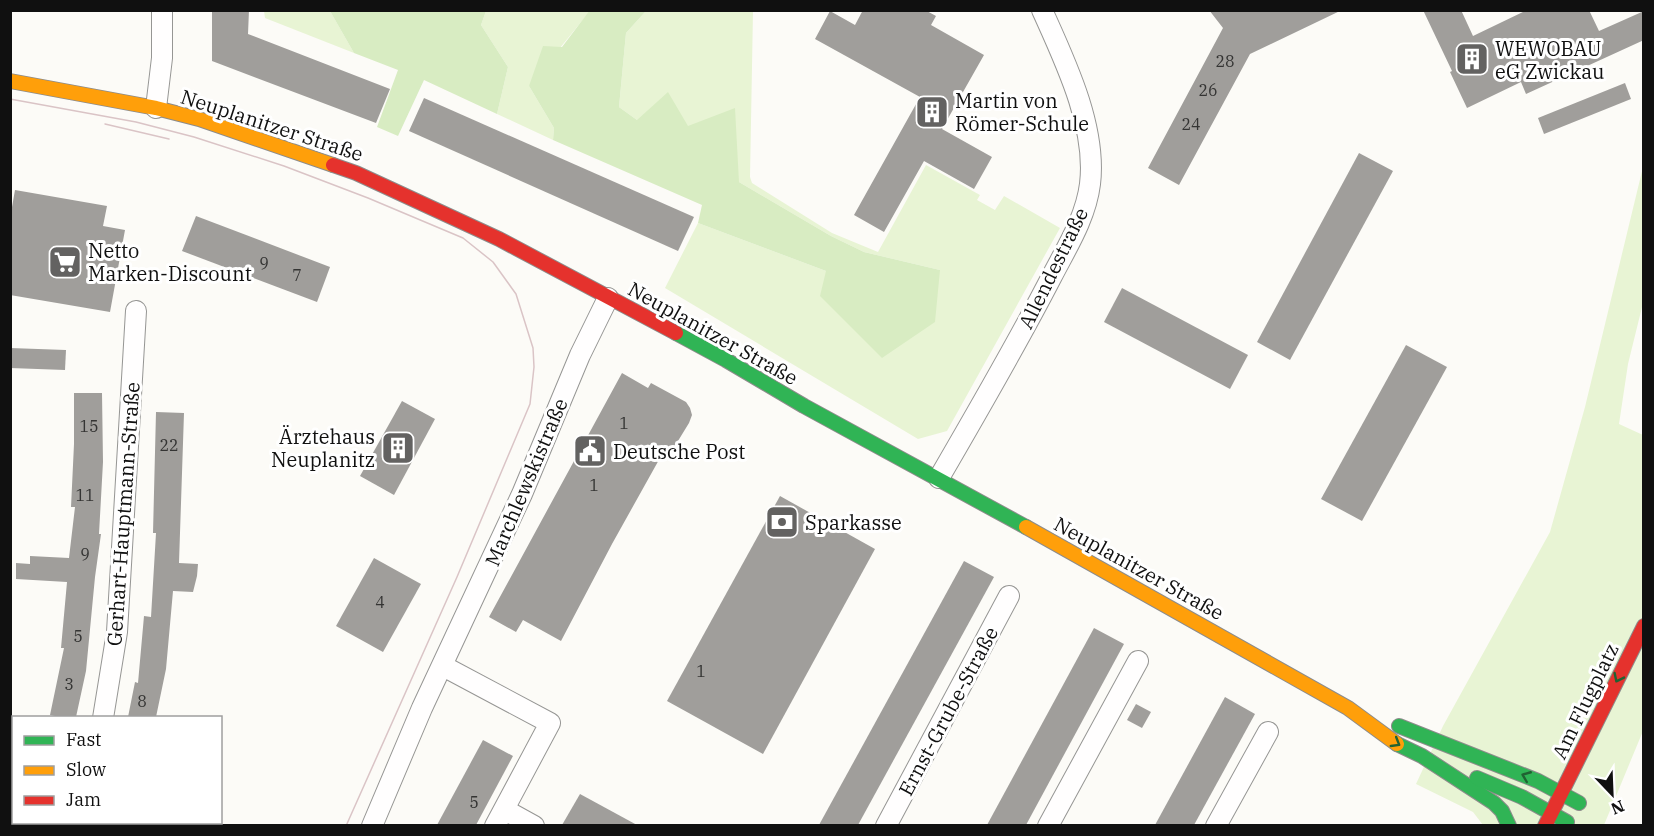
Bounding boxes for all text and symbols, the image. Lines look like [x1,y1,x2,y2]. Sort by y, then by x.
place label: WEWOBAU eG Zwickau [1495,35,1604,85]
building icon: WEWOBAU eG Zwickau [1454,41,1490,77]
house number: 28 [1215,51,1235,71]
house number: 26 [1198,80,1218,100]
street label: Neuplanitzer Straße [177,83,367,167]
place label: Martin von Römer-Schule [955,87,1089,137]
building icon: Martin von Römer-Schule [914,94,950,130]
house number: 24 [1181,114,1201,134]
street label: Allendestraße [1012,203,1094,333]
place label: Netto Marken-Discount [88,237,252,287]
supermarket icon: Netto Marken-Discount [47,244,83,280]
house number: 9 [259,253,269,273]
house number: 7 [292,265,302,285]
street label: Neuplanitzer Straße [623,275,803,391]
street label: Gerhart-Hauptmann-Straße [100,381,146,647]
street label: Marchlewskistraße [478,394,574,570]
house number: 1 [619,413,629,433]
house number: 15 [79,416,99,436]
place label: Ärztehaus Neuplanitz [271,423,375,473]
building icon: Ärztehaus Neuplanitz [380,430,416,466]
public building icon: Deutsche Post [572,433,608,469]
house number: 22 [159,435,179,455]
place label: Deutsche Post [613,438,745,465]
house number: 1 [589,475,599,495]
house number: 11 [75,485,95,505]
bank icon: Sparkasse [764,504,800,540]
place label: Sparkasse [805,509,902,536]
street label: Neuplanitzer Straße [1049,510,1229,626]
house number: 9 [80,544,90,564]
house number: 4 [375,592,385,612]
street label: Ernst-Grube-Straße [892,622,1004,800]
house number: 5 [73,626,83,646]
street label: Am Flugplatz [1545,639,1625,763]
house number: 1 [696,661,706,681]
one-way arrow [1613,672,1625,683]
house number: 3 [64,674,74,694]
house number: 8 [137,691,147,711]
legend [12,716,222,824]
text: Fast [66,728,101,751]
one-way arrow [1389,735,1400,746]
text: Slow [66,758,106,781]
north arrow [1582,764,1642,824]
one-way arrow [1522,771,1532,784]
text: Jam [66,788,101,811]
house number: 5 [469,792,479,812]
text: N [1608,796,1628,819]

